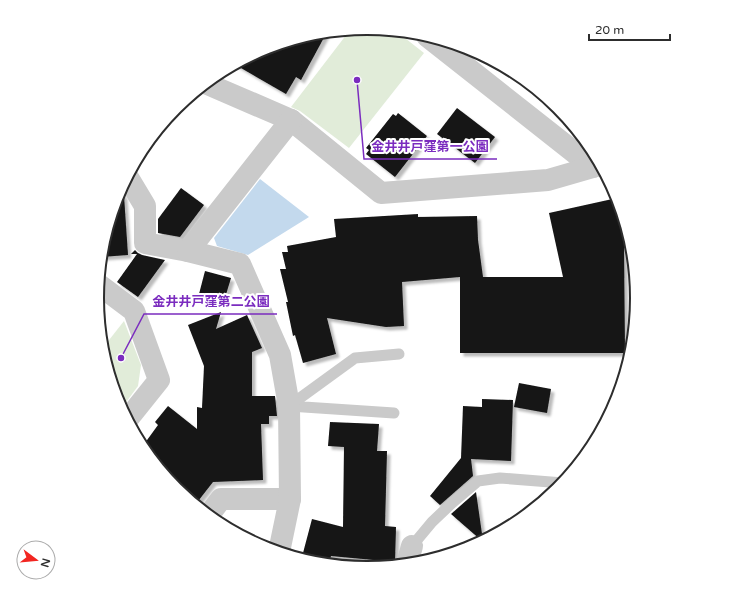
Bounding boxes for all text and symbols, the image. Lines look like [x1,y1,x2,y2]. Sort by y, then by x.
scale bar [589,16,670,42]
text: 20 m [595,23,624,37]
callout: 金井井戸窪第一公園 [364,134,497,159]
text: 金井井戸窪第一公園 [371,139,489,155]
callout: 金井井戸窪第二公園 [144,289,277,314]
text: 金井井戸窪第二公園 [152,294,270,310]
north arrow [16,540,56,580]
text: N [38,557,53,569]

